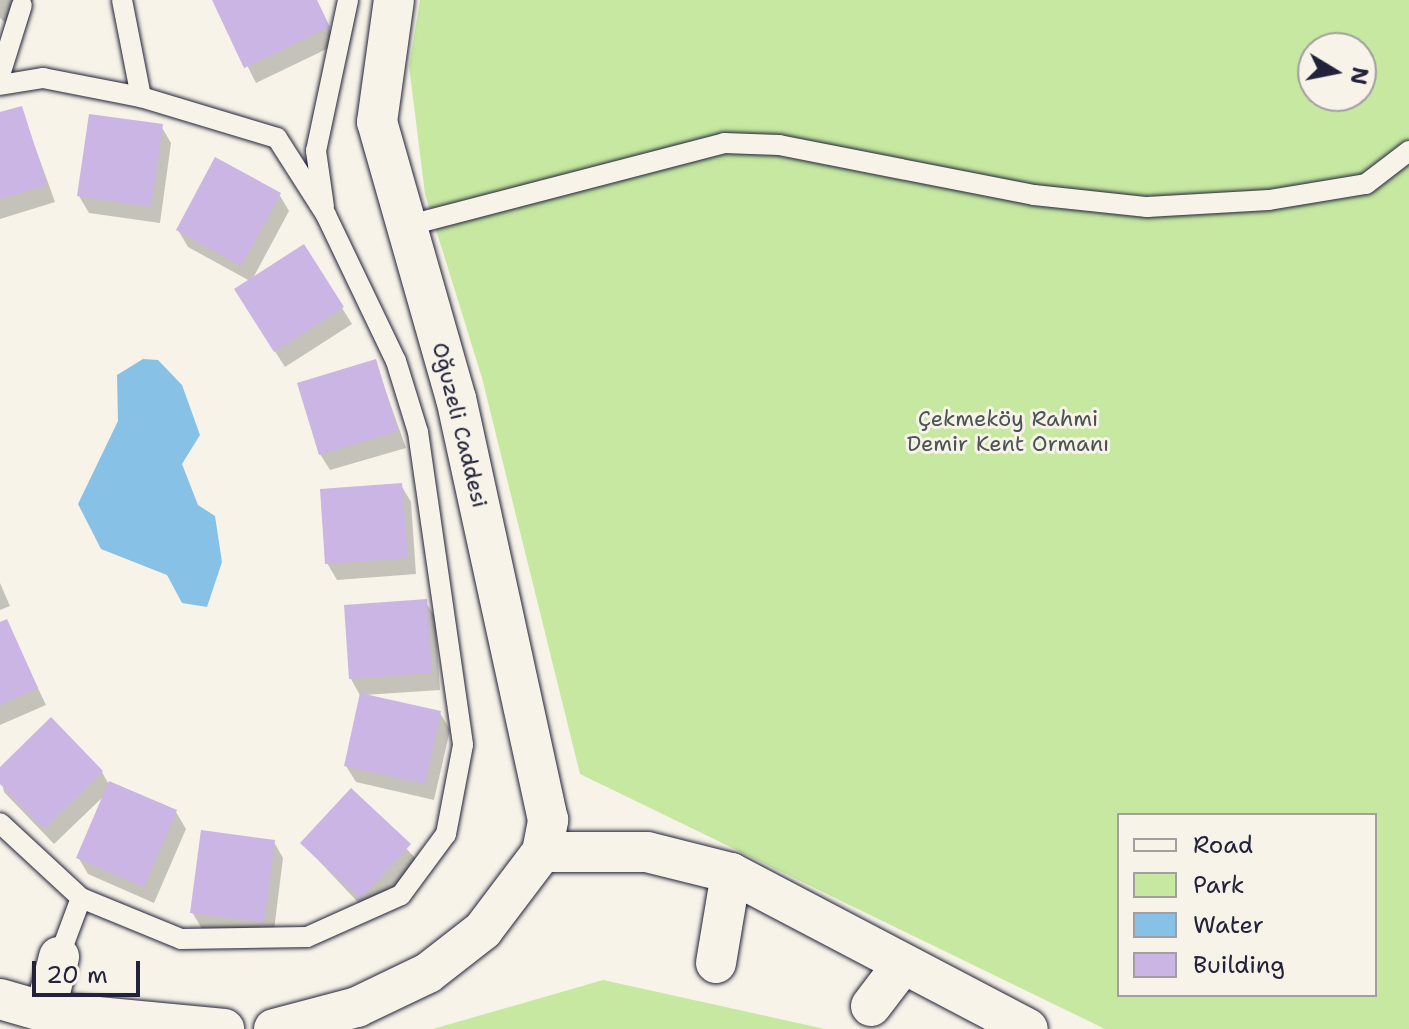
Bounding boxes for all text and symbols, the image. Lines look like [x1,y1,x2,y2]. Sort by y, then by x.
north arrow [1297,32,1377,112]
text: N [1343,65,1375,87]
street label: Oğuzeli Caddesi [427,340,493,510]
park label: Çekmeköy Rahmi Demir Kent Ormanı [907,405,1109,456]
legend [1117,813,1377,997]
text: Road [1193,829,1253,861]
text: Park [1193,869,1245,901]
text: Water [1193,909,1264,941]
scale bar [36,945,144,995]
text: Building [1193,949,1285,981]
text: 20 m [46,959,108,991]

